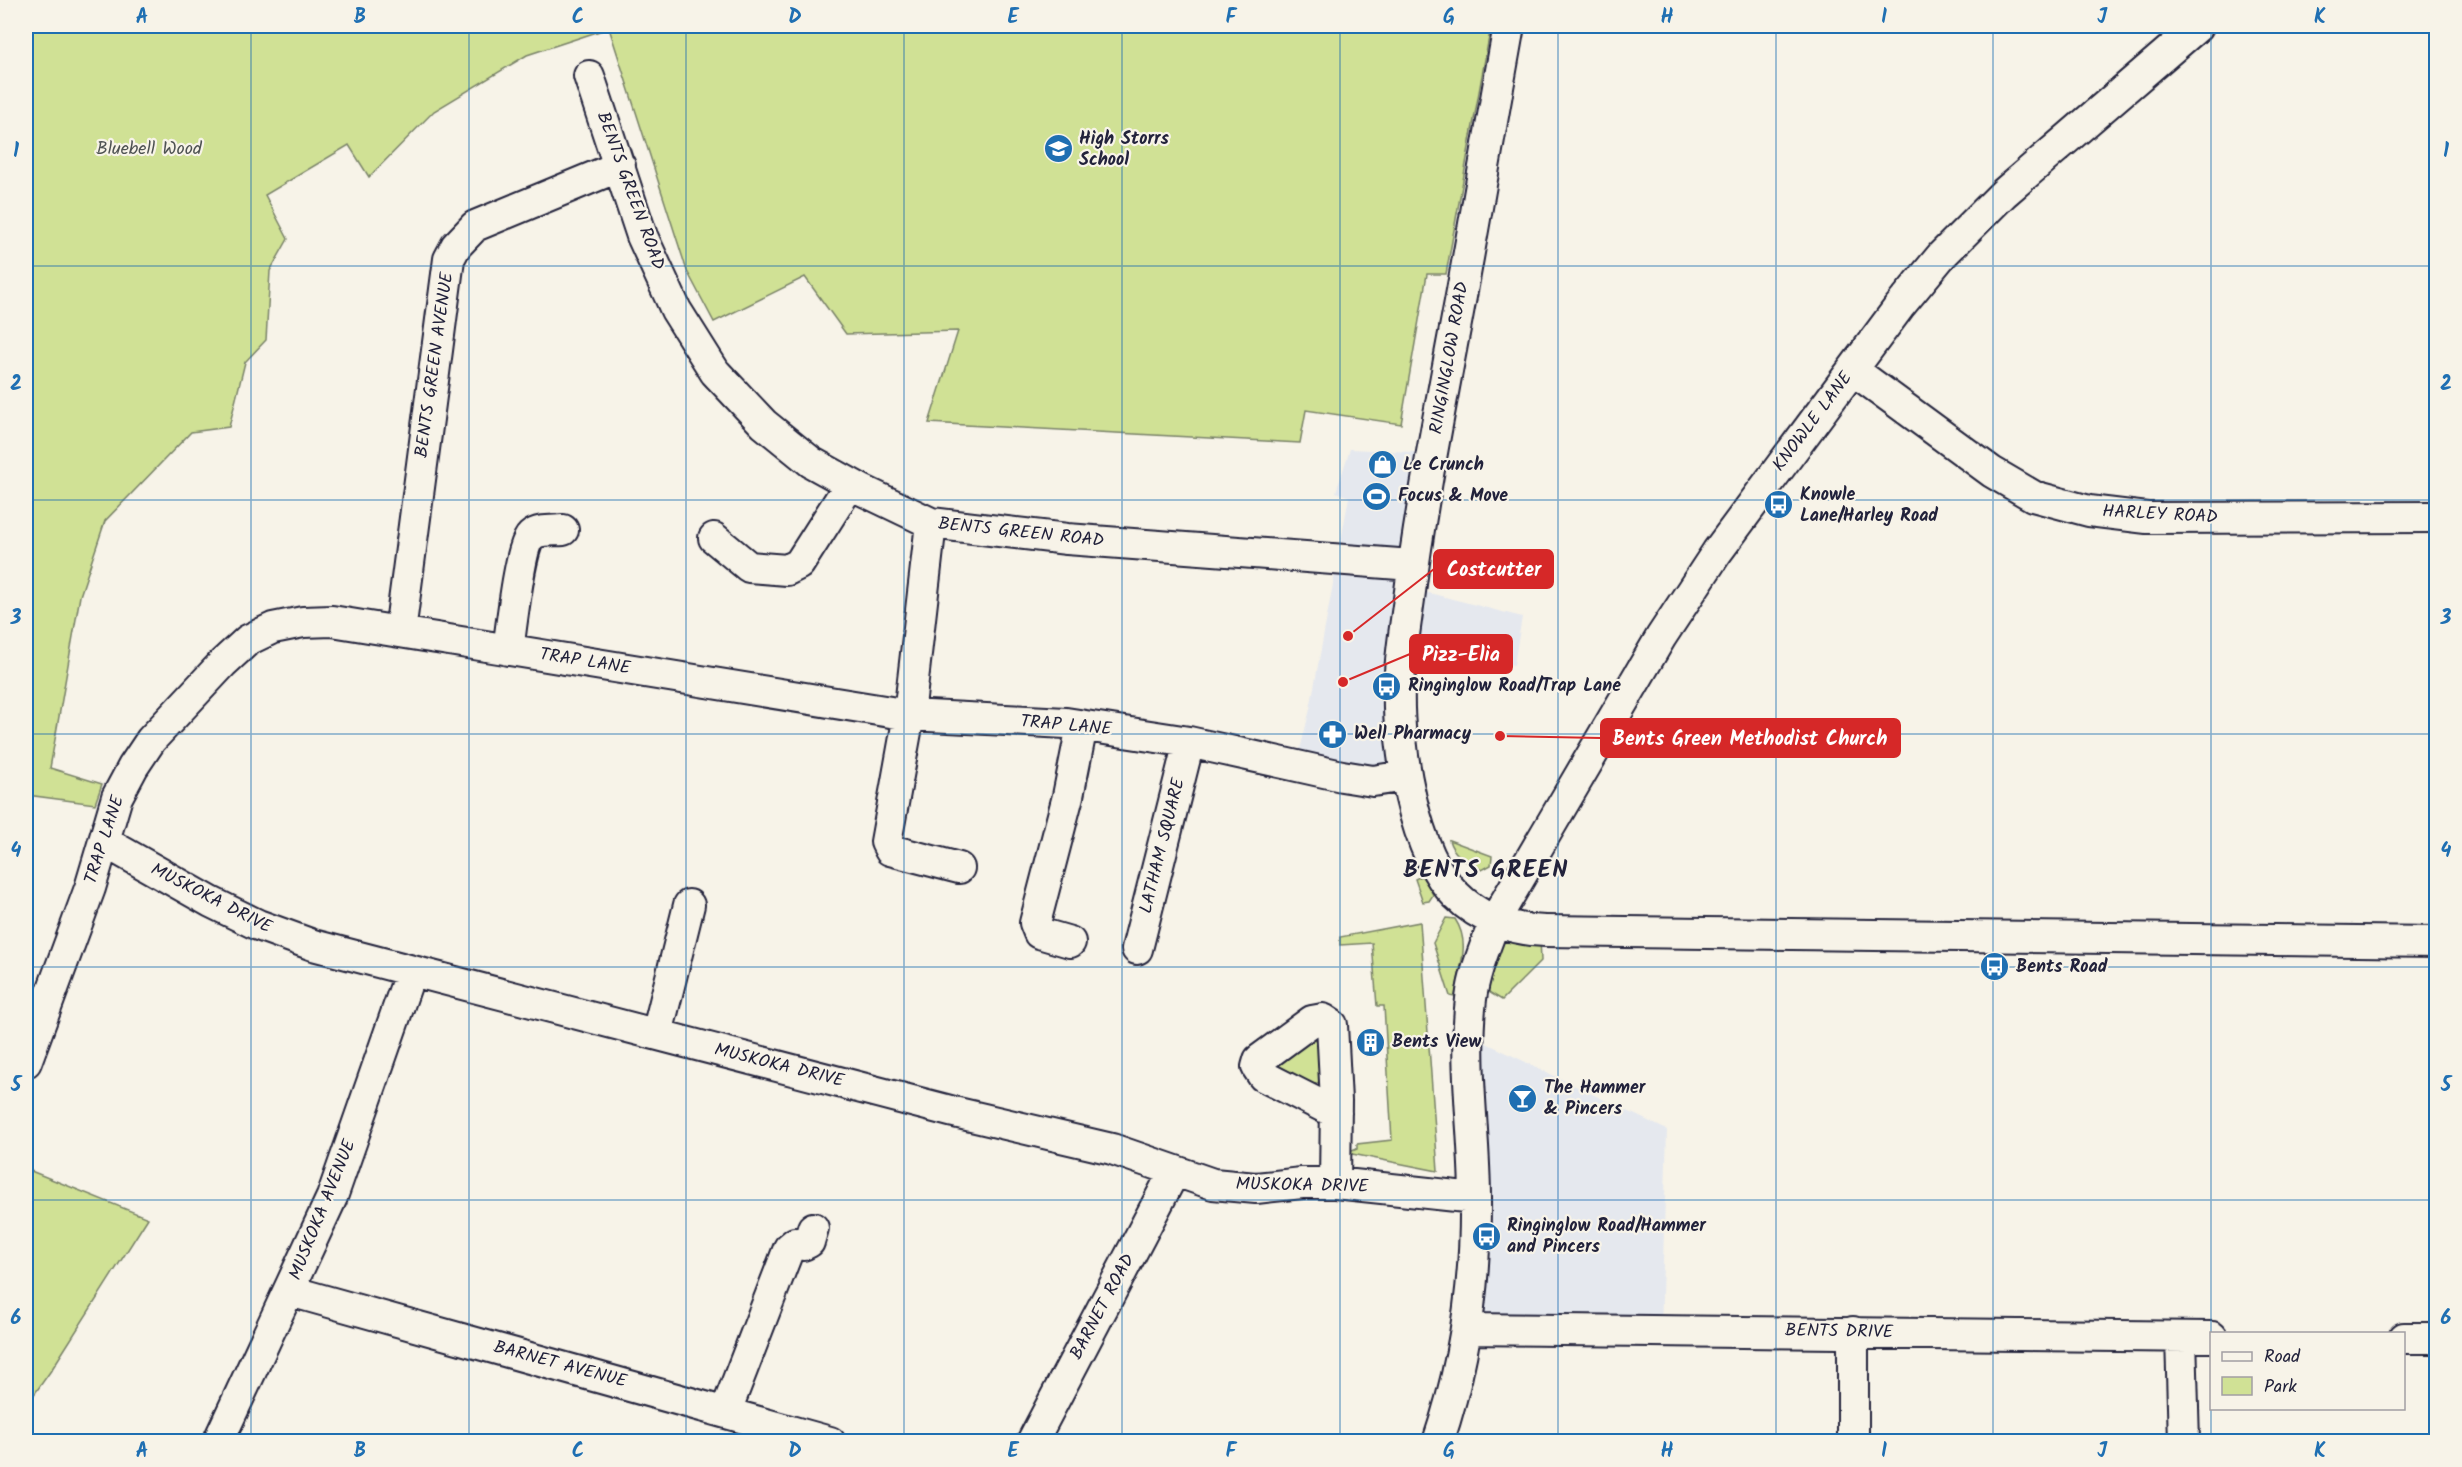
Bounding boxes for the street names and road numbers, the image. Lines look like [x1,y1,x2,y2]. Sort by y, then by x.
street label: BENTS GREEN ROAD [588,108,672,275]
street label: BENTS GREEN AVENUE [408,270,462,460]
street label: RINGINGLOW ROAD [1422,279,1478,436]
street label: KNOWLE LANE [1766,365,1861,478]
street label: HARLEY ROAD [2102,497,2219,533]
street label: BENTS GREEN ROAD [937,510,1106,556]
street label: TRAP LANE [538,641,633,684]
street label: TRAP LANE [1019,708,1113,744]
street label: LATHAM SQUARE [1132,775,1194,917]
street label: TRAP LANE [77,792,133,888]
street label: MUSKOKA DRIVE [145,856,277,942]
street label: MUSKOKA DRIVE [711,1036,847,1096]
street label: MUSKOKA AVENUE [282,1135,365,1285]
street label: MUSKOKA DRIVE [1235,1170,1369,1202]
street label: BARNET ROAD [1063,1248,1143,1365]
street label: BENTS DRIVE [1785,1317,1894,1347]
street label: BARNET AVENUE [490,1333,630,1397]

